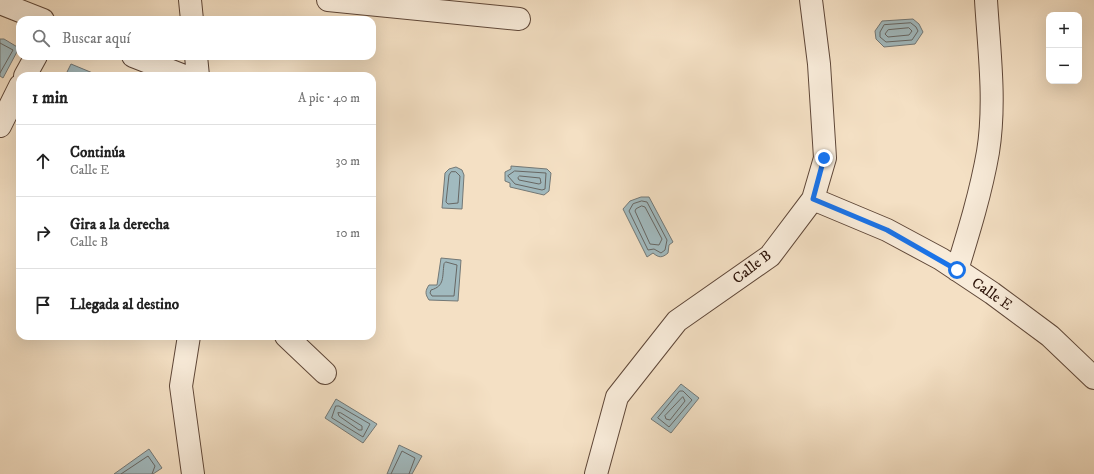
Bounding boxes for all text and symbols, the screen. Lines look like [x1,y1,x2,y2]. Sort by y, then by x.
map controls [1046,12,1082,84]
button: + [1046,12,1082,48]
search box [16,16,376,60]
icon: search [30,27,52,49]
text: Buscar aquí [62,29,130,48]
button: − [1046,48,1082,84]
text: 1 min [32,87,68,109]
text: A pie · 40 m [298,90,360,106]
text: Continúa [70,143,125,162]
route end [815,149,833,167]
icon: ahead [32,150,54,172]
text: 30 m [336,153,360,169]
text: Calle E [70,162,109,178]
text: Gira a la derecha [70,215,169,234]
icon: right [32,222,54,244]
text: 10 m [336,225,360,241]
text: Calle B [70,234,108,250]
street label: Calle B [729,246,775,288]
route start [948,261,966,279]
street label: Calle E [968,273,1016,315]
icon: arrive [32,294,54,316]
text: Llegada al destino [70,295,179,314]

